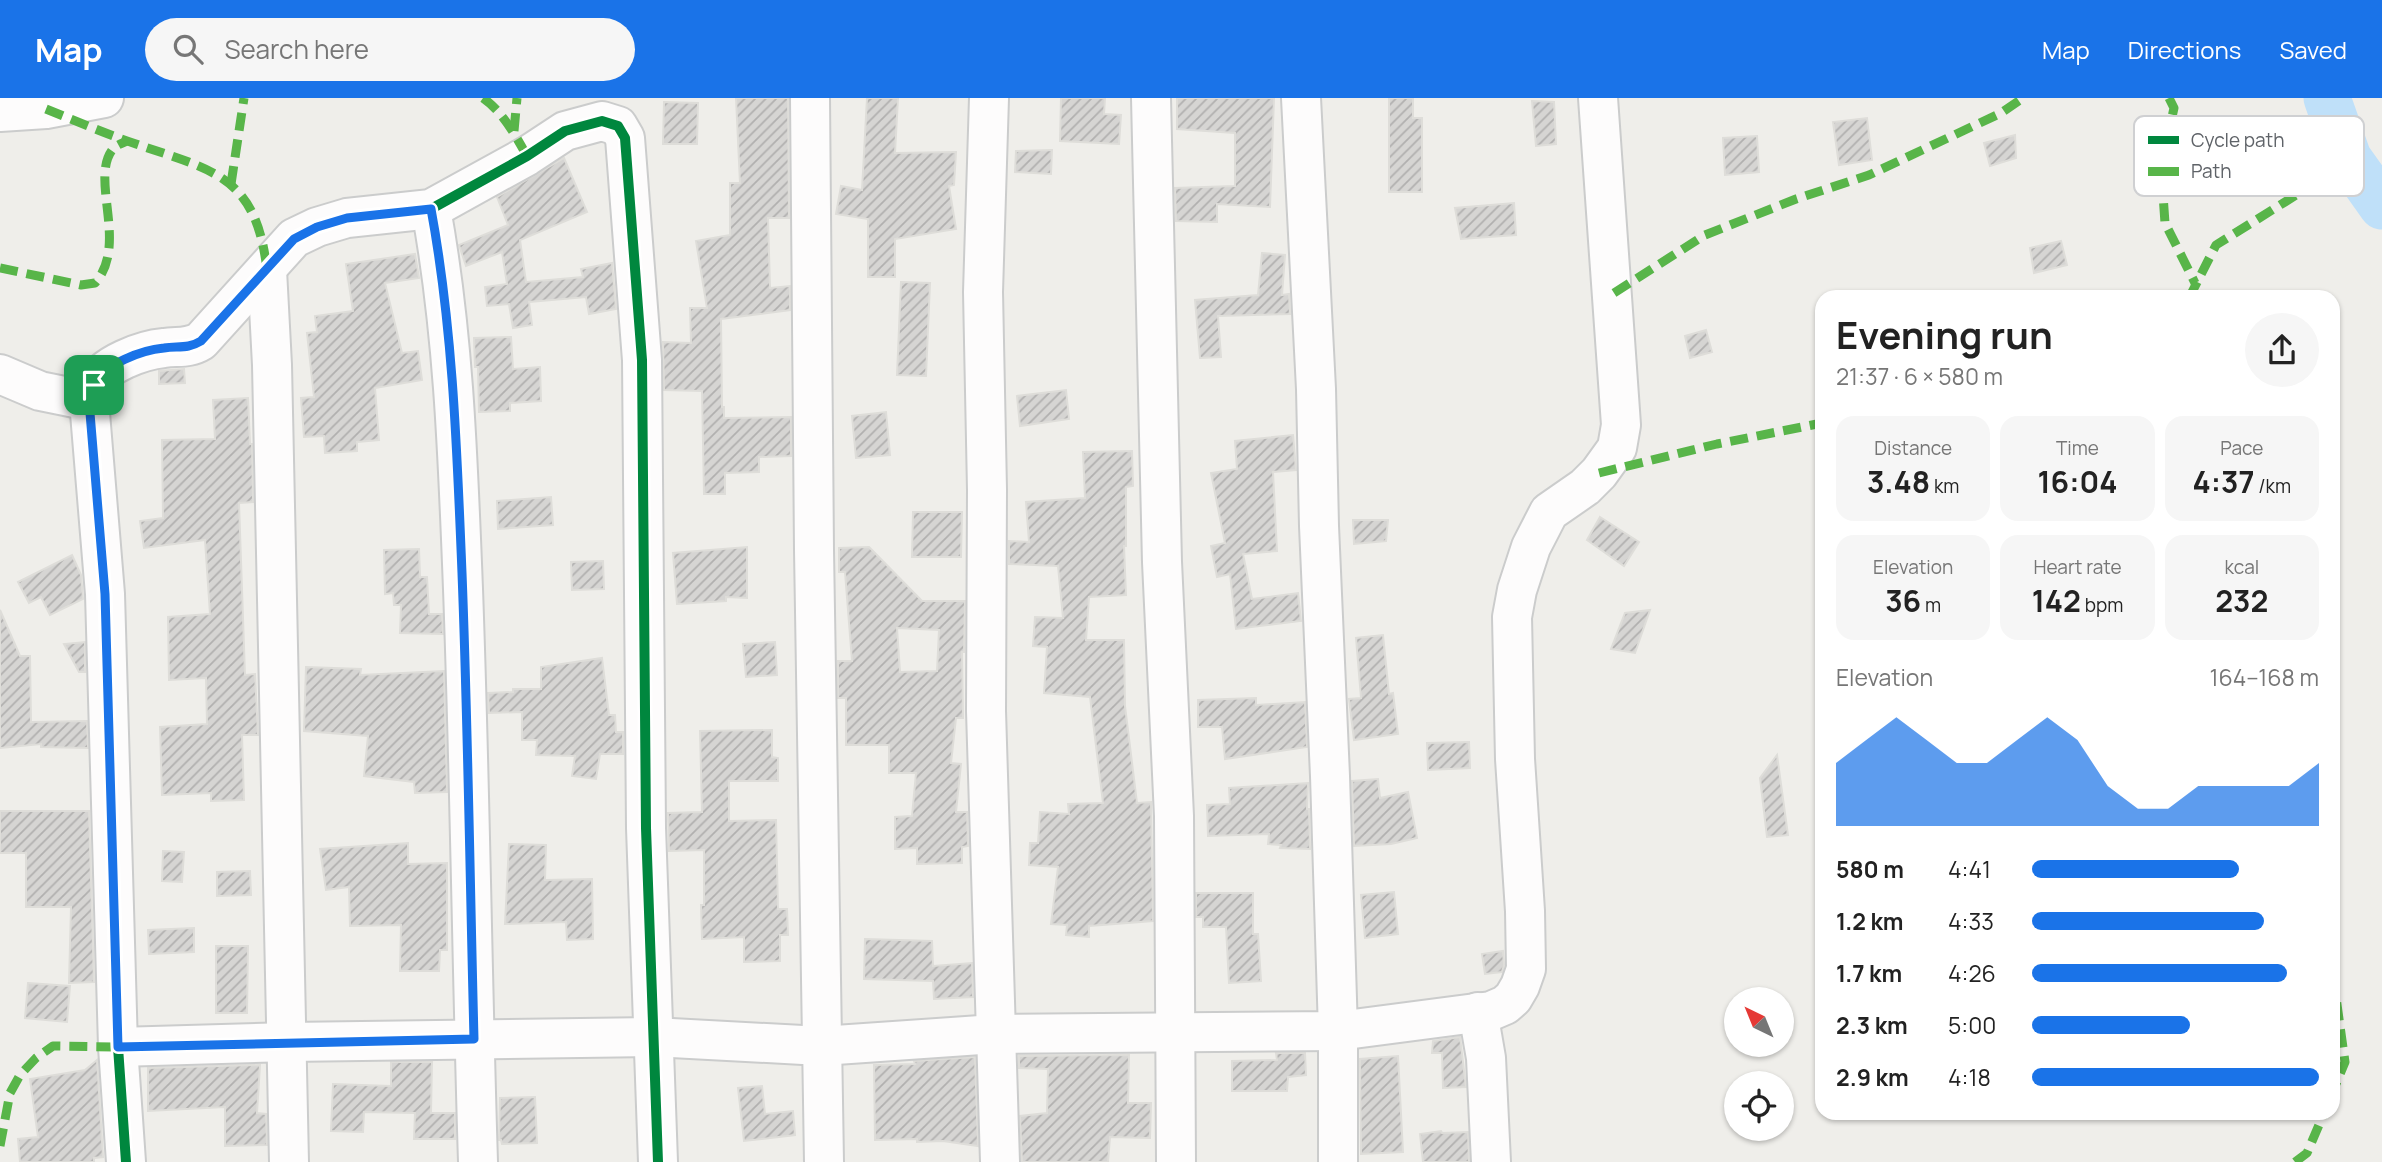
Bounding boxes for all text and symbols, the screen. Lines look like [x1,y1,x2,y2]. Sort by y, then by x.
search box [145,18,635,81]
text: Map [35,27,103,72]
icon: search [169,30,207,68]
text: Search here [225,31,369,67]
text: Map [2042,33,2090,66]
text: Directions [2128,33,2241,66]
text: Saved [2279,33,2347,66]
legend [2134,116,2364,196]
text: Cycle path [2191,127,2285,153]
text: Path [2191,158,2231,184]
text: Evening run [1836,308,2053,360]
button: share [2245,313,2319,387]
pin [64,355,124,415]
text: 21:37 · 6 × 580 m [1836,360,2003,392]
icon: arrive [75,366,113,404]
text: Distance [1874,435,1952,461]
text: Time [2056,435,2099,461]
text: Pace [2220,435,2263,461]
text: 3.48 [1867,461,1930,502]
text: 16:04 [2037,461,2118,502]
text: 4:37 [2192,461,2254,502]
text: km [1930,473,1959,499]
text: /km [2254,473,2291,499]
text: Elevation [1873,554,1953,580]
text: Heart rate [2033,554,2122,580]
text: kcal [2224,554,2259,580]
text: 36 [1885,580,1921,621]
text: 142 [2032,580,2081,621]
text: 232 [2215,580,2268,621]
text: m [1921,592,1941,618]
text: bpm [2081,592,2123,618]
text: Elevation [1836,661,1933,693]
text: 164–168 m [2210,661,2319,693]
text: 580 m [1836,853,1904,885]
text: 4:41 [1948,853,1991,885]
text: 1.2 km [1836,905,1903,937]
text: 4:33 [1948,905,1994,937]
text: 1.7 km [1836,957,1902,989]
text: 4:26 [1948,957,1996,989]
north arrow [1724,987,1794,1057]
map controls [1724,987,1794,1141]
text: 2.3 km [1836,1009,1908,1041]
text: 5:00 [1948,1009,1996,1041]
text: 2.9 km [1836,1061,1909,1093]
text: 4:18 [1948,1061,1991,1093]
button: locate [1724,1071,1794,1141]

